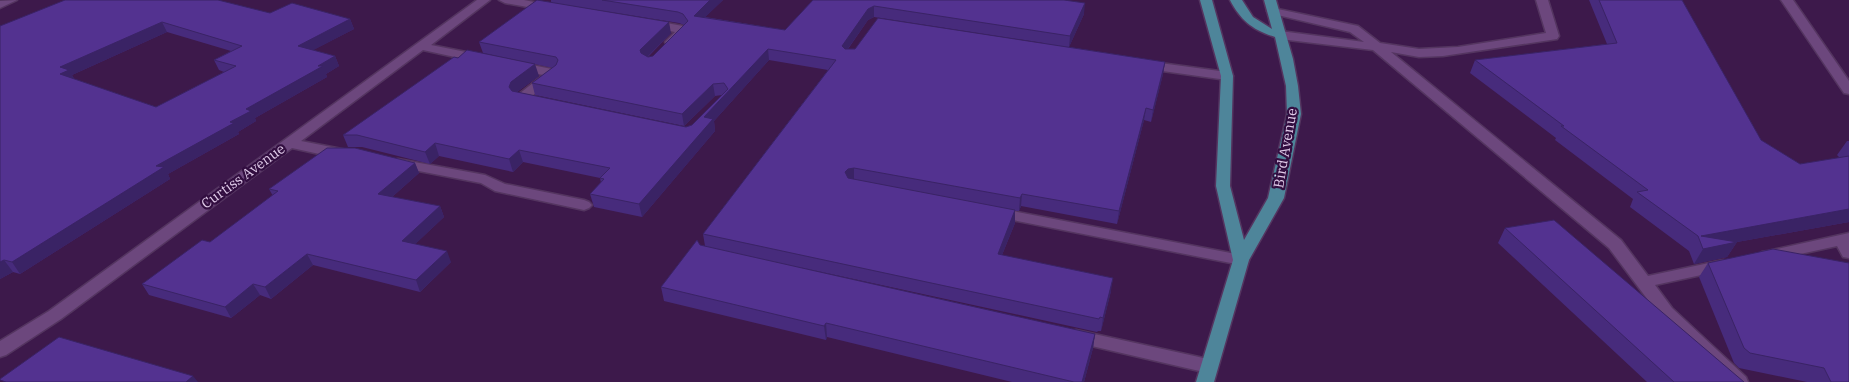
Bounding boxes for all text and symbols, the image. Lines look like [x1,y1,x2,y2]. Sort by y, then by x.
street label: Bird Avenue [1269,107,1301,189]
street label: Curtiss Avenue [197,139,289,213]

